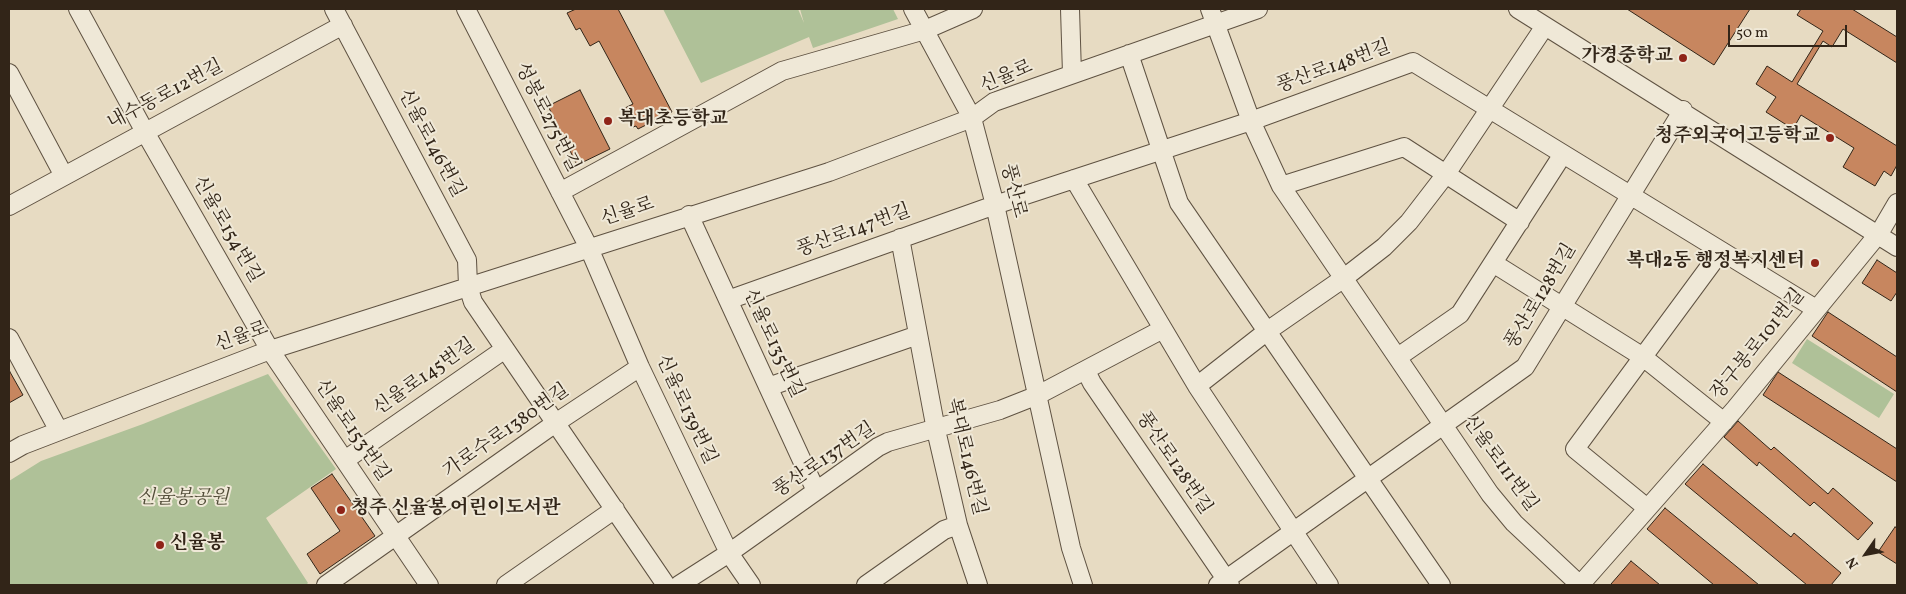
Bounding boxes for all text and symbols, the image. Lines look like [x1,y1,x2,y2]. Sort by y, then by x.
scale bar [1731,15,1850,47]
text: 50 m [1736,23,1768,44]
street label: 풍산로148번길 [1274,37,1394,99]
place label: 가경중학교 [1581,47,1673,69]
marker: 가경중학교 [1677,52,1689,64]
street label: 내수동로12번길 [104,56,228,136]
street label: 신율로 [977,57,1037,99]
street label: 성봉로275번길 [509,59,583,177]
street label: 신율로146번길 [392,86,468,202]
place label: 복대초등학교 [618,110,728,132]
marker: 복대초등학교 [602,115,614,127]
place label: 청주외국어고등학교 [1655,127,1820,149]
marker: 청주외국어고등학교 [1824,132,1836,144]
street label: 풍산로 [994,162,1030,220]
street label: 신율로154번길 [186,173,266,287]
street label: 신율로 [598,194,658,232]
street label: 풍산로147번길 [794,201,914,263]
street label: 풍산로128번길 [1502,240,1582,354]
place label: 복대2동 행정복지센터 [1626,252,1805,274]
marker: 복대2동 행정복지센터 [1809,257,1821,269]
street label: 장구봉로101번길 [1707,285,1811,405]
street label: 신율로135번길 [737,286,807,402]
street label: 신율로 [212,318,272,358]
street label: 신율로145번길 [370,335,480,421]
street label: 신율로139번길 [650,352,720,468]
street label: 신율로153번길 [309,376,393,486]
street label: 가로수로1380번길 [440,380,574,484]
street label: 복대로146번길 [940,396,990,518]
street label: 풍산로128번길 [1130,408,1216,520]
street label: 신율로111번길 [1456,411,1542,517]
street label: 풍산로137번길 [770,419,880,503]
park label: 신율봉공원 [137,489,229,511]
place label: 청주 신율봉 어린이도서관 [351,499,560,521]
marker: 청주 신율봉 어린이도서관 [335,504,347,516]
north arrow [1841,529,1891,579]
place label: 신율봉 [170,534,225,556]
marker: 신율봉 [154,539,166,551]
text: N [1842,553,1864,572]

